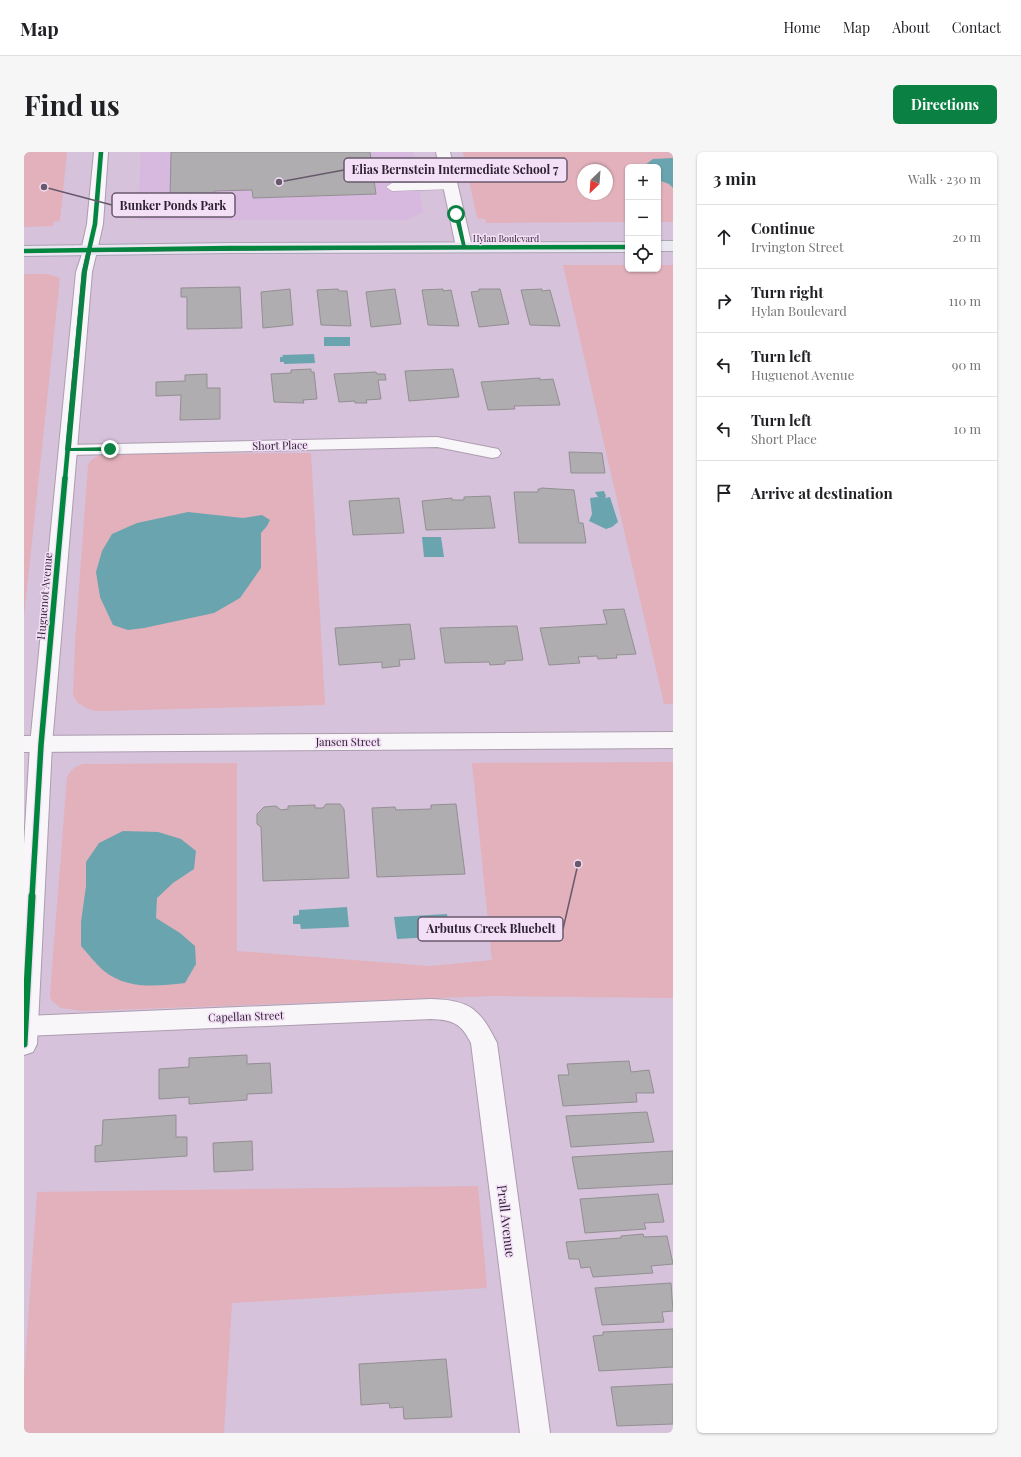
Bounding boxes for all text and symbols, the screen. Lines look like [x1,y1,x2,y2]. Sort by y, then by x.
text: Map [20,15,59,41]
text: Home [783,18,821,37]
text: Map [843,18,870,37]
text: About [892,18,930,37]
text: Contact [952,18,1001,37]
button: Directions [893,85,997,124]
text: Find us [24,86,120,123]
callout: Elias Bernstein Intermediate School 7 [344,158,567,182]
text: Elias Bernstein Intermediate School 7 [352,161,559,177]
north arrow [577,164,613,200]
map controls [625,164,661,272]
button: + [625,164,661,200]
text: 3 min [713,167,756,189]
text: Walk · 230 m [908,170,981,187]
callout: Bunker Ponds Park [112,193,235,217]
text: Bunker Ponds Park [120,197,227,213]
button: − [625,200,661,236]
route start [447,205,465,223]
text: Continue [751,218,815,238]
icon: ahead [713,226,735,248]
text: 20 m [952,228,981,245]
street label: Hylan Boulevard [473,232,540,244]
button: locate [625,236,661,272]
text: Irvington Street [751,238,843,255]
text: Turn right [751,282,824,302]
icon: right [713,290,735,312]
text: 110 m [949,292,981,309]
text: Hylan Boulevard [751,302,847,319]
text: Turn left [751,346,812,366]
icon: left [713,354,735,376]
text: 90 m [952,356,981,373]
text: Huguenot Avenue [751,366,854,383]
text: Turn left [751,410,812,430]
icon: left [713,418,735,440]
text: 10 m [954,420,981,437]
text: Short Place [751,430,817,447]
street label: Short Place [252,437,308,453]
route end [101,440,119,458]
icon: arrive [713,482,735,504]
text: Arrive at destination [751,483,893,503]
street label: Huguenot Avenue [33,551,55,640]
street label: Jansen Street [315,734,380,749]
callout: Arbutus Creek Bluebelt [418,917,563,941]
text: Arbutus Creek Bluebelt [425,920,556,936]
street label: Capellan Street [208,1007,284,1025]
street label: Prall Avenue [494,1184,520,1259]

